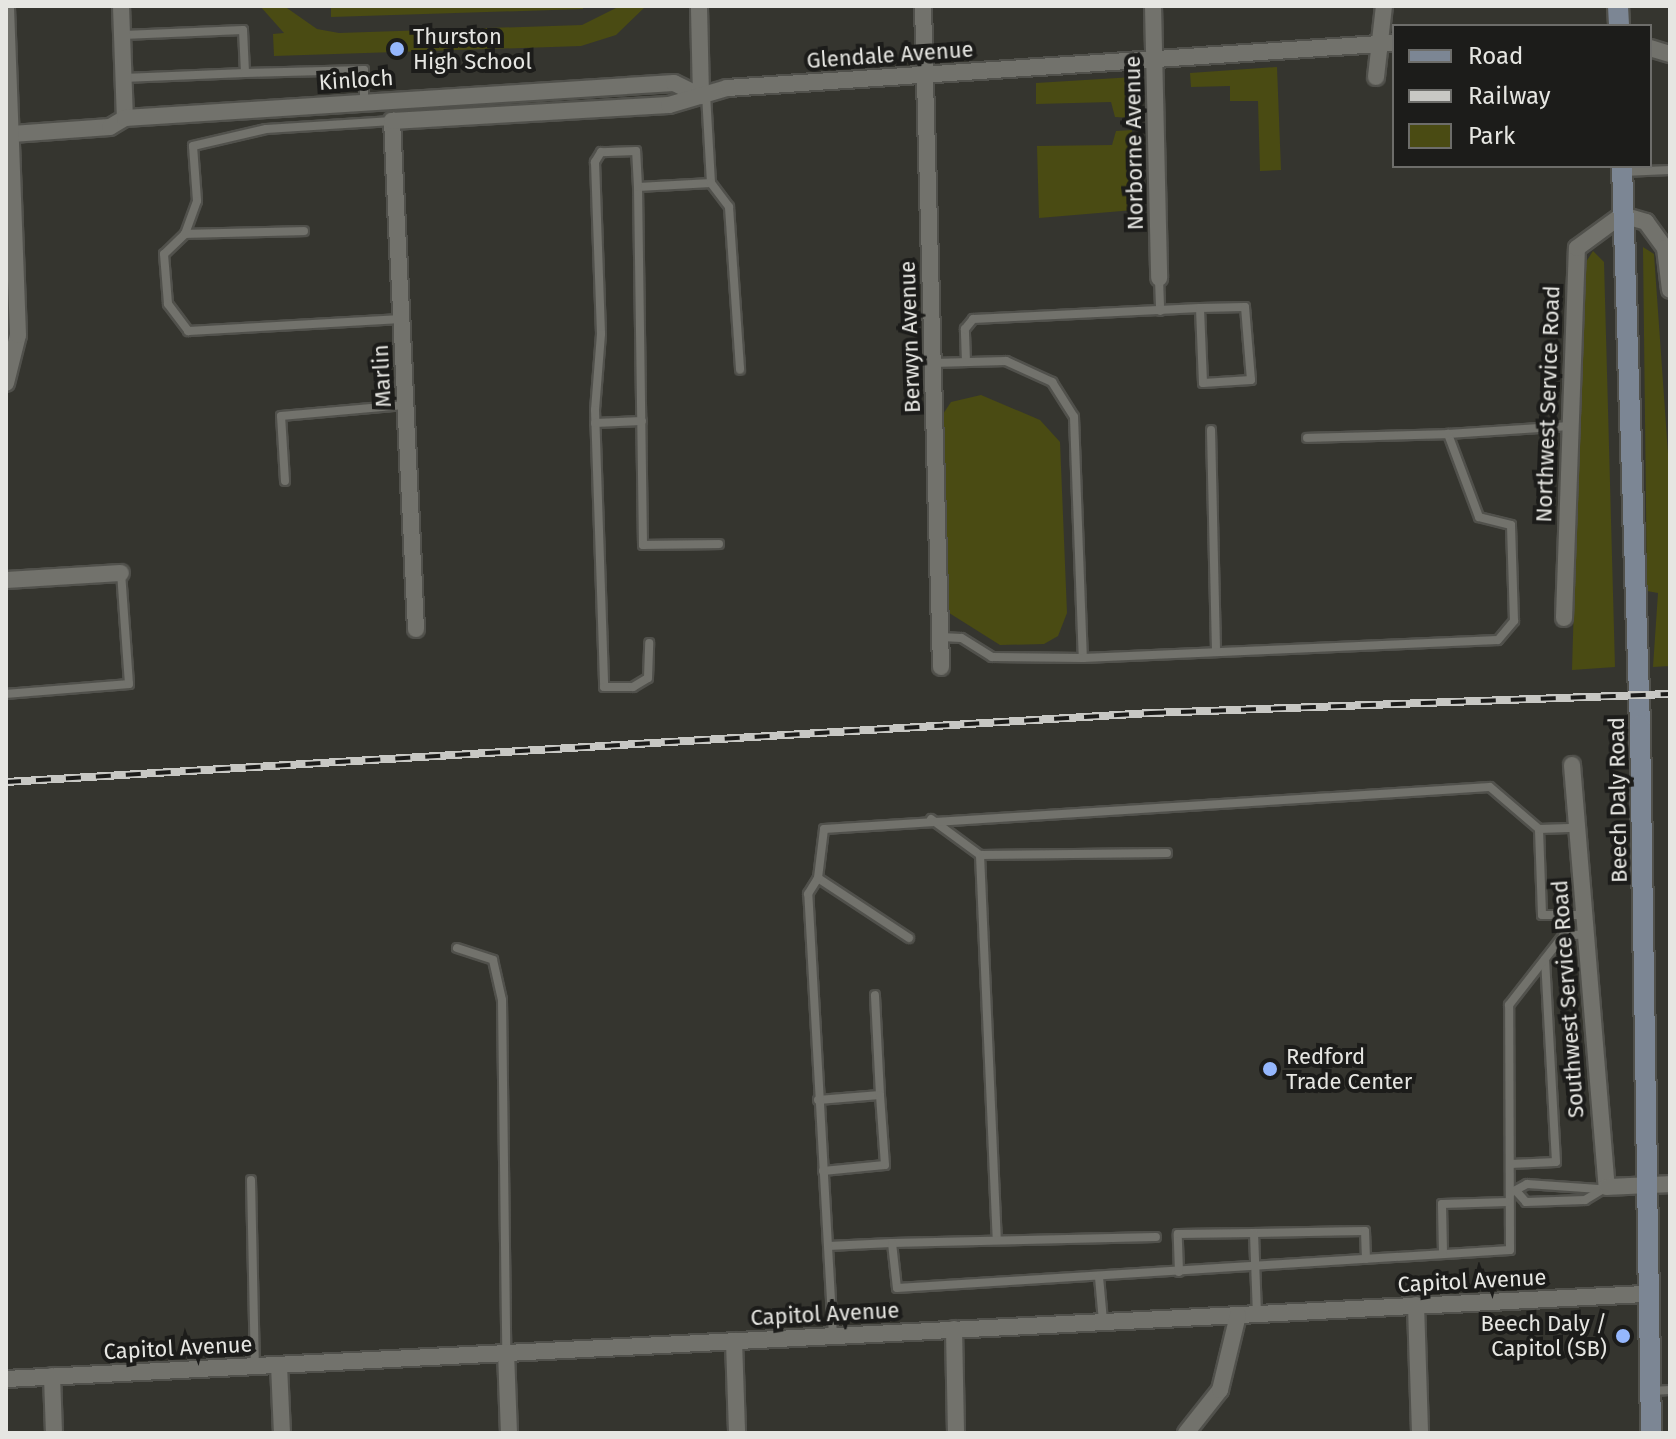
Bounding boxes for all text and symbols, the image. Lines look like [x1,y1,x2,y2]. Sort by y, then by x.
place label: Thurston High School [413,23,532,74]
legend [1392,24,1652,168]
street label: Glendale Avenue [806,36,974,74]
marker: Thurston High School [388,40,406,58]
text: Road [1468,42,1523,70]
street label: Norborne Avenue [1119,56,1149,230]
street label: Kinloch [318,64,394,96]
text: Railway [1468,82,1551,110]
text: Park [1468,122,1515,150]
street label: Berwyn Avenue [894,260,926,414]
street label: Northwest Service Road [1531,285,1565,523]
street label: Marlin [367,344,397,408]
street label: Beech Daly Road [1603,717,1633,883]
street label: Southwest Service Road [1547,879,1589,1119]
place label: Redford Trade Center [1286,1043,1412,1094]
marker: Redford Trade Center [1261,1060,1279,1078]
street label: Capitol Avenue [1397,1264,1547,1298]
street label: Capitol Avenue [750,1297,900,1331]
place label: Beech Daly / Capitol (SB) [1480,1310,1607,1362]
marker: Beech Daly / Capitol (SB) [1614,1327,1632,1345]
street label: Capitol Avenue [103,1331,253,1365]

